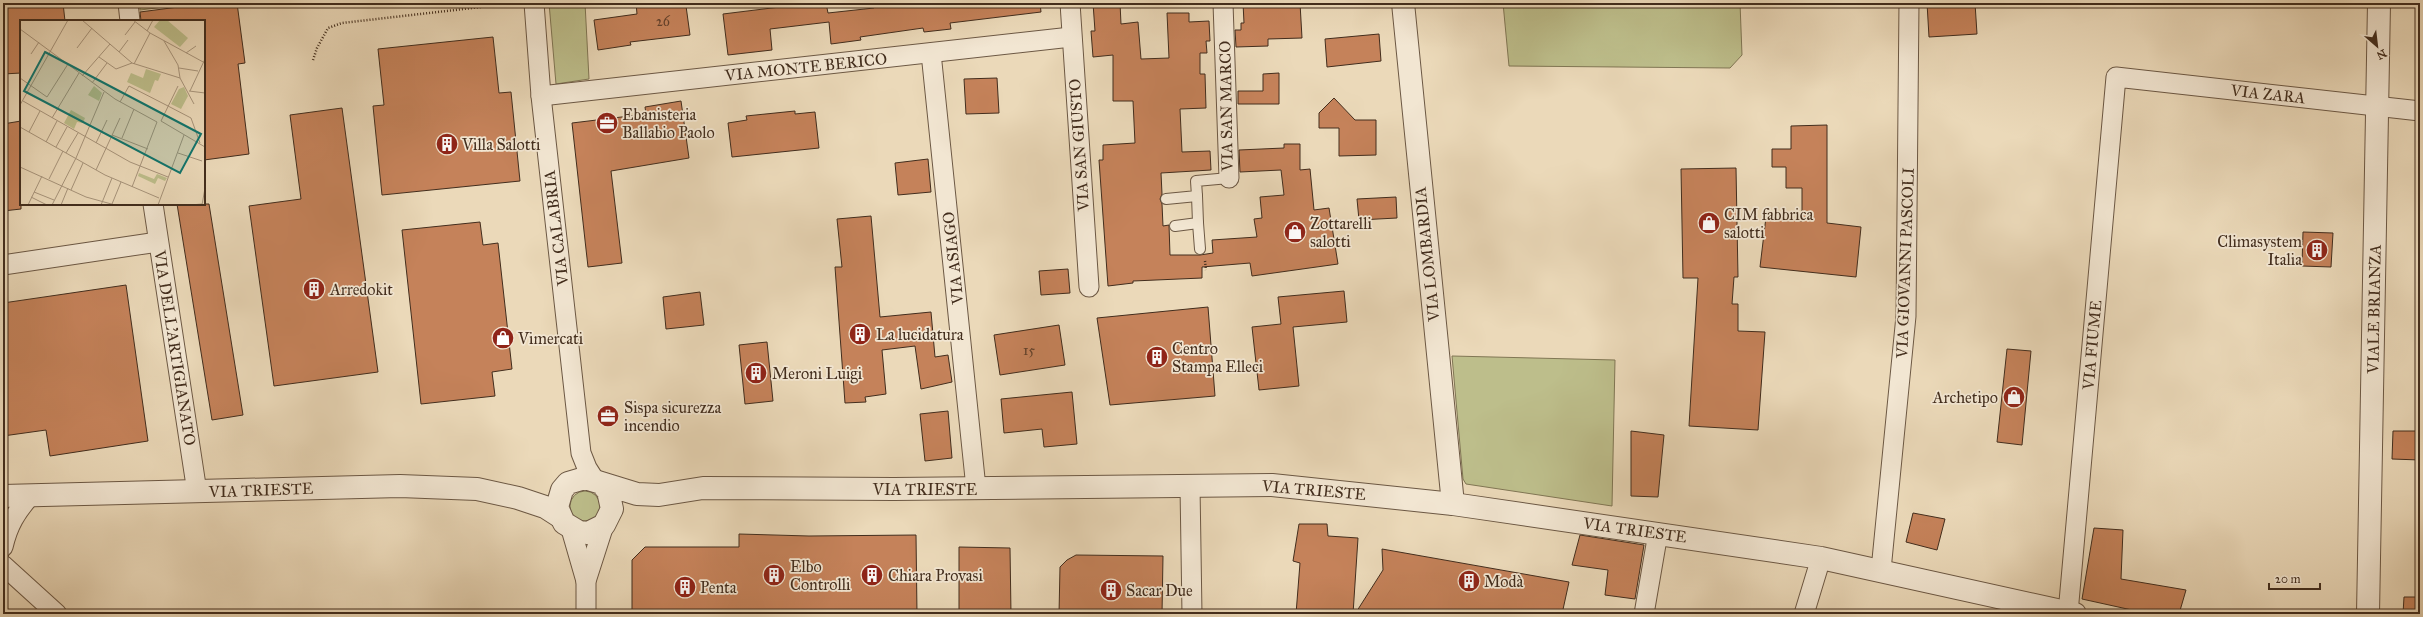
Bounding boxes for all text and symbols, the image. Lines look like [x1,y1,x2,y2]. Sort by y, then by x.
house number: 26 [656,13,671,30]
inset map [20,20,205,205]
north arrow [2357,26,2397,66]
street label: VIA SAN MARCO [1215,41,1237,172]
text: N [2374,46,2389,63]
street label: VIA MONTE BERICO [723,49,888,85]
street label: VIA SAN GIUSTO [1065,78,1093,213]
street label: VIA ZARA [2229,81,2307,107]
place label: Ebanisteria Ballabio Paolo [622,105,715,142]
office icon: Ebanisteria Ballabio Paolo [594,110,620,136]
building icon: Villa Salotti [434,131,460,157]
place label: Villa Salotti [461,135,541,154]
street label: VIA GIOVANNI PASCOLI [1892,167,1918,360]
street label: VIA CALABRIA [539,169,573,288]
street label: VIA LOMBARDIA [1410,186,1444,323]
place label: CIM fabbrica salotti [1724,205,1813,242]
shop icon: CIM fabbrica salotti [1696,210,1722,236]
street label: VIA ASIAGO [939,211,967,306]
place label: Zottarelli salotti [1310,214,1372,251]
shop icon: Zottarelli salotti [1282,219,1308,245]
place label: Climasystem Italia [2217,232,2303,269]
building icon: Climasystem Italia [2304,237,2330,263]
street label: VIALE BRIANZA [2363,244,2385,375]
street label: VIA DELL'ARTIGIANATO [150,248,200,447]
building icon: Arredokit [301,276,327,302]
place label: Arredokit [329,280,393,299]
street label: VIA FIUME [2079,299,2105,392]
building icon: La lucidatura [847,321,873,347]
shop icon: Vimercati [490,325,516,351]
place label: La lucidatura [876,325,964,344]
place label: Vimercati [517,329,584,348]
place label: Centro Stampa Elleci [1172,339,1264,376]
house number: 15 [1023,342,1035,359]
building icon: Centro Stampa Elleci [1144,344,1170,370]
building icon: Meroni Luigi [743,360,769,386]
place label: Meroni Luigi [772,364,863,384]
shop icon: Archetipo [2001,384,2027,410]
place label: Archetipo [1932,388,1998,407]
place label: Sispa sicurezza incendio [624,398,721,435]
office icon: Sispa sicurezza incendio [595,403,621,429]
street label: VIA TRIESTE [1260,476,1367,504]
street label: VIA TRIESTE [208,479,313,501]
street label: VIA TRIESTE [872,480,977,499]
street label: VIA TRIESTE [1581,513,1688,547]
place label: Elbo Controlli [790,557,851,594]
building icon: Elbo Controlli [761,562,787,588]
building icon: Chiara Provasi [859,562,885,588]
scale bar [2269,565,2320,591]
place label: Chiara Provasi [888,566,983,585]
building icon: Modà [1456,568,1482,594]
place label: Modà [1484,572,1524,591]
text: 20 m [2275,572,2301,586]
building icon: Penta [672,574,698,600]
building icon: Sacar Due [1098,577,1124,603]
place label: Penta [700,578,737,597]
place label: Sacar Due [1126,581,1193,600]

